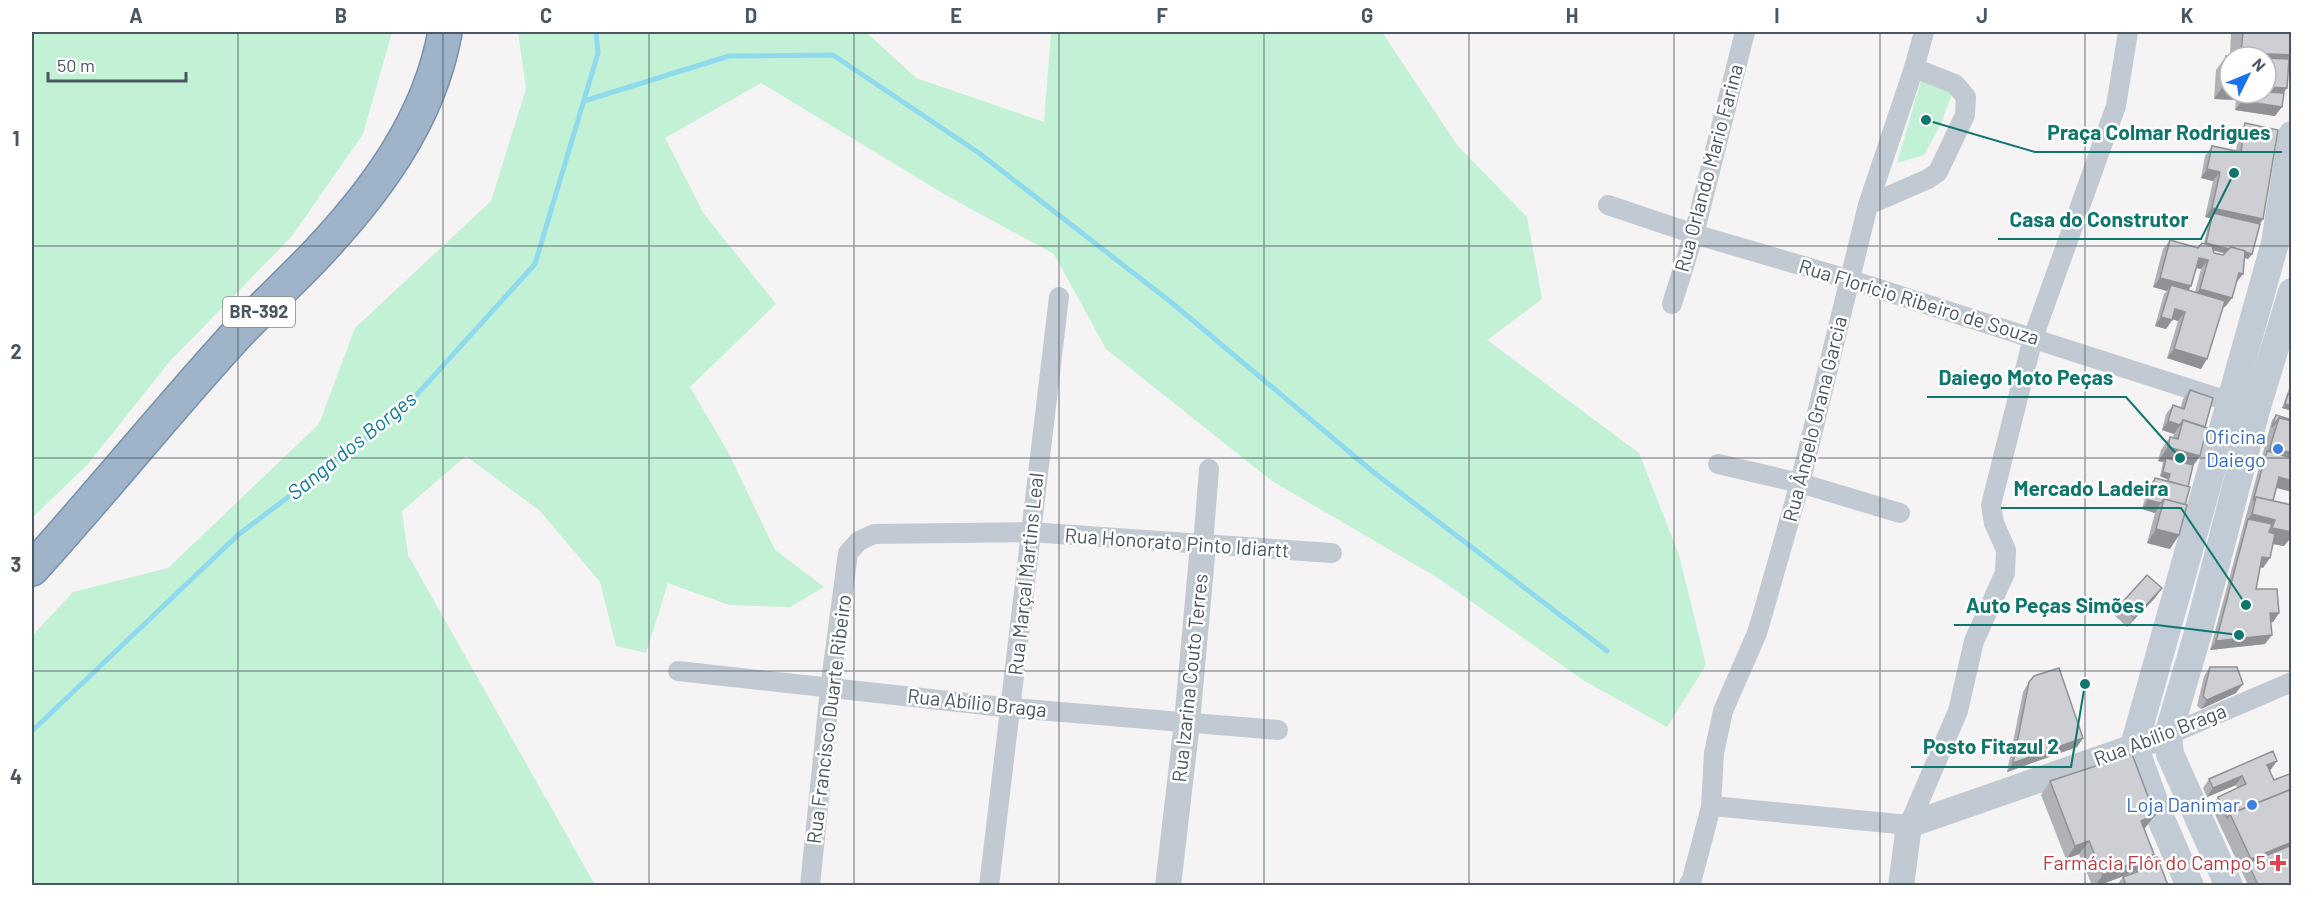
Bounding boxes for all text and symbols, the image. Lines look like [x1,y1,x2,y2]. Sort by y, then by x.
text: A [129,3,143,27]
text: B [335,3,347,27]
text: C [540,3,552,27]
text: D [745,3,757,27]
text: E [950,3,962,27]
text: F [1156,3,1168,27]
text: G [1361,3,1373,27]
text: H [1566,3,1578,27]
text: I [1774,3,1780,27]
text: J [1976,3,1988,27]
text: K [2181,3,2194,27]
scale bar [48,45,186,83]
north arrow [2218,45,2278,105]
text: 50 m [57,54,95,76]
text: N [2249,54,2270,75]
street label: Rua Orlando Mario Farina [1669,61,1747,274]
callout: Praça Colmar Rodrigues [2035,113,2282,152]
text: Praça Colmar Rodrigues [2047,119,2271,144]
text: 1 [12,126,20,150]
callout: Casa do Construtor [1998,200,2201,239]
text: Casa do Construtor [2010,206,2188,231]
street label: Rua Florício Ribeiro de Souza [1796,253,2042,349]
road number: BR-392 [223,297,295,327]
street label: Rua Ângelo Grana Garcia [1777,314,1851,524]
text: 2 [10,339,22,363]
callout: Daiego Moto Peças [1927,358,2126,397]
text: Daiego Moto Peças [1939,364,2113,389]
water label: Sanga dos Borges [282,385,421,504]
place label: Oficina Daiego [2205,424,2266,471]
marker: Oficina Daiego [2271,442,2285,456]
callout: Mercado Ladeira [2001,469,2181,508]
street label: Rua Marçal Martins Leal [1002,471,1048,676]
text: Mercado Ladeira [2013,475,2169,500]
street label: Rua Honorato Pinto Idiartt [1064,522,1290,562]
text: 3 [11,552,21,576]
street label: Rua Izarina Couto Terres [1166,572,1212,783]
callout: Auto Peças Simões [1954,586,2157,625]
text: Auto Peças Simões [1966,592,2144,617]
street label: Rua Francisco Duarte Ribeiro [801,593,855,845]
street label: Rua Abílio Braga [906,683,1048,721]
street label: Rua Abílio Braga [2090,698,2229,770]
callout: Posto Fitazul 2 [1911,728,2071,767]
text: Posto Fitazul 2 [1923,733,2059,758]
text: 4 [10,764,22,788]
place label: Loja Danimar [2126,792,2240,816]
marker: Loja Danimar [2245,798,2259,812]
place label: Farmácia Flôr do Campo 5 [2043,850,2266,874]
marker: Farmácia Flôr do Campo 5 [2271,856,2285,870]

